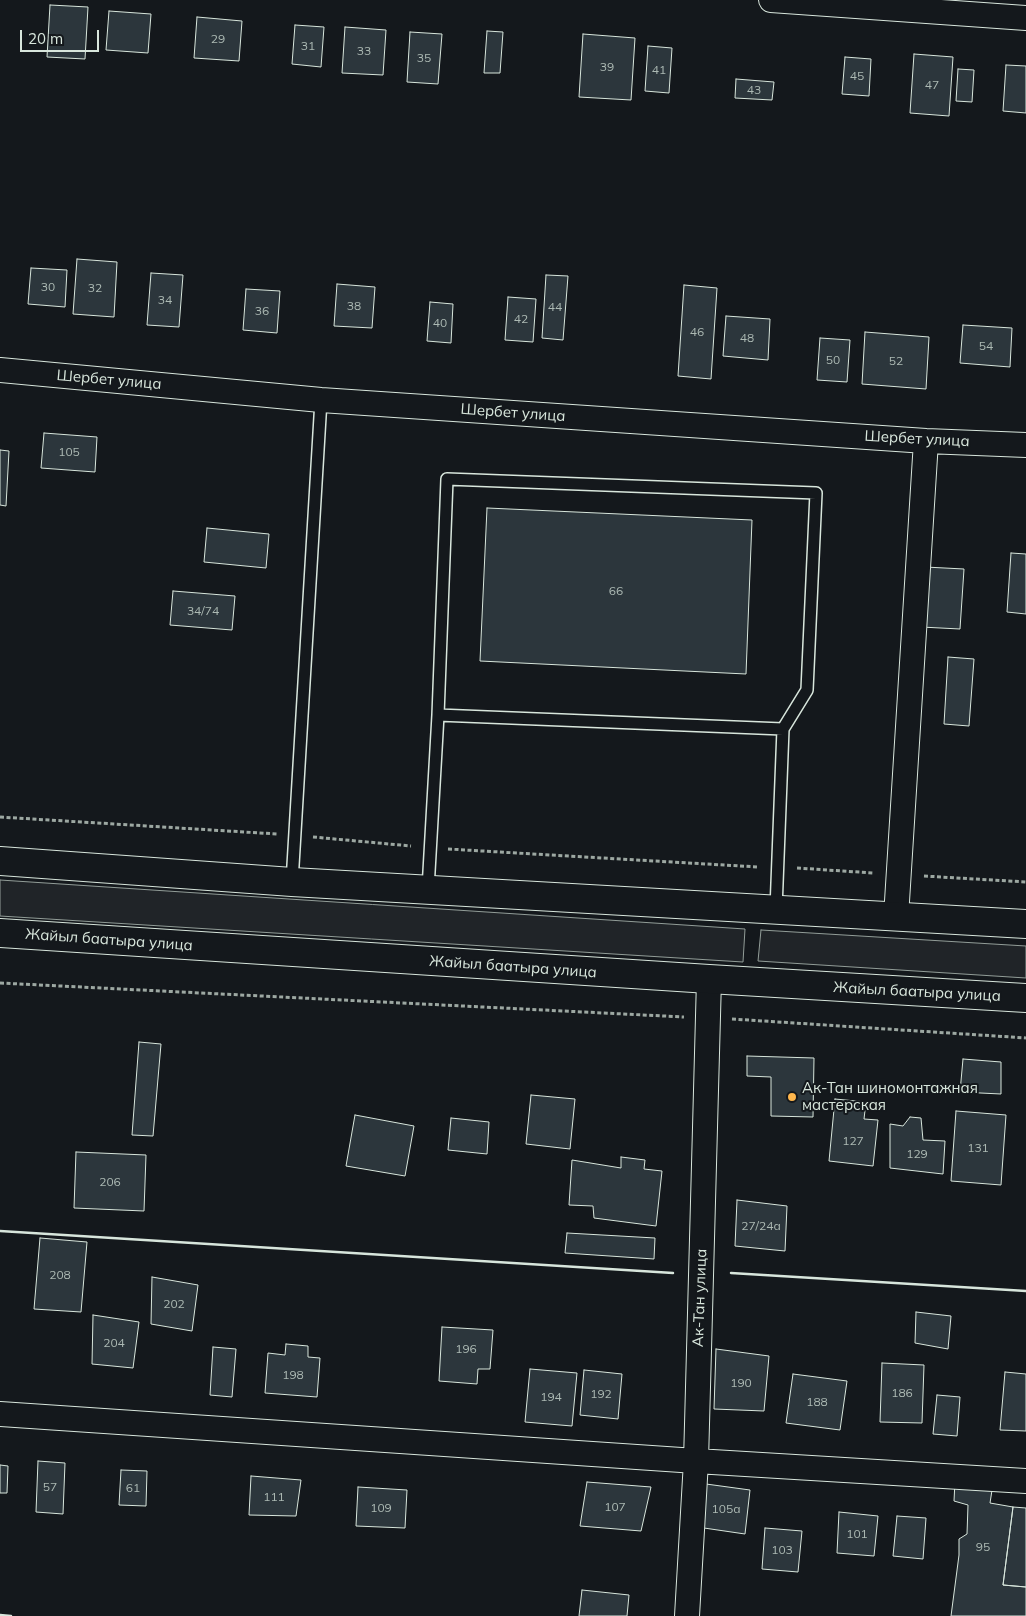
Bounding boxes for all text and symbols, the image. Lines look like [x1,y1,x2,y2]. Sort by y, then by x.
scale bar [22,20,101,52]
text: 20 m [28,29,63,48]
house number: 29 [211,32,225,46]
house number: 31 [301,39,315,53]
house number: 33 [357,44,371,58]
house number: 35 [417,51,431,65]
house number: 39 [600,60,614,74]
house number: 41 [652,63,666,77]
house number: 45 [850,69,864,83]
house number: 47 [925,78,939,92]
house number: 43 [747,83,761,97]
house number: 30 [41,280,55,294]
house number: 32 [88,281,102,295]
house number: 34 [158,293,172,307]
house number: 38 [347,299,361,313]
house number: 44 [548,300,562,314]
house number: 36 [255,304,269,318]
house number: 42 [514,312,528,326]
house number: 40 [433,316,447,330]
house number: 46 [690,325,704,339]
house number: 48 [740,331,754,345]
house number: 54 [979,339,993,353]
house number: 50 [826,353,840,367]
house number: 52 [889,354,903,368]
street label: Шербет улица [56,366,162,394]
street label: Шербет улица [460,400,566,426]
street label: Шербет улица [864,427,970,451]
house number: 105 [58,445,80,459]
house number: 66 [609,584,623,598]
house number: 34/74 [187,604,219,618]
street label: Жайыл баатыра улица [25,925,193,955]
street label: Жайыл баатыра улица [429,952,597,982]
street label: Жайыл баатыра улица [833,979,1001,1005]
place label: Ак-Тан шиномонтажная мастерская [802,1079,978,1114]
marker: Ак-Тан шиномонтажная мастерская [786,1091,798,1103]
house number: 127 [842,1134,864,1148]
house number: 131 [967,1141,989,1155]
house number: 129 [906,1147,928,1161]
house number: 206 [99,1175,121,1189]
house number: 27/24а [741,1219,781,1233]
street label: Ак-Тан улица [689,1248,711,1348]
house number: 208 [49,1268,71,1282]
house number: 202 [163,1297,185,1311]
house number: 204 [103,1336,125,1350]
house number: 196 [455,1342,477,1356]
house number: 198 [282,1368,304,1382]
house number: 190 [730,1376,752,1390]
house number: 186 [891,1386,913,1400]
house number: 192 [590,1387,612,1401]
house number: 194 [540,1390,562,1404]
house number: 188 [806,1395,828,1409]
house number: 57 [43,1480,57,1494]
house number: 61 [126,1481,140,1495]
house number: 111 [263,1490,285,1504]
house number: 107 [604,1500,626,1514]
house number: 109 [370,1501,392,1515]
house number: 105а [712,1502,740,1516]
house number: 101 [846,1527,868,1541]
house number: 95 [976,1540,990,1554]
house number: 103 [771,1543,793,1557]

